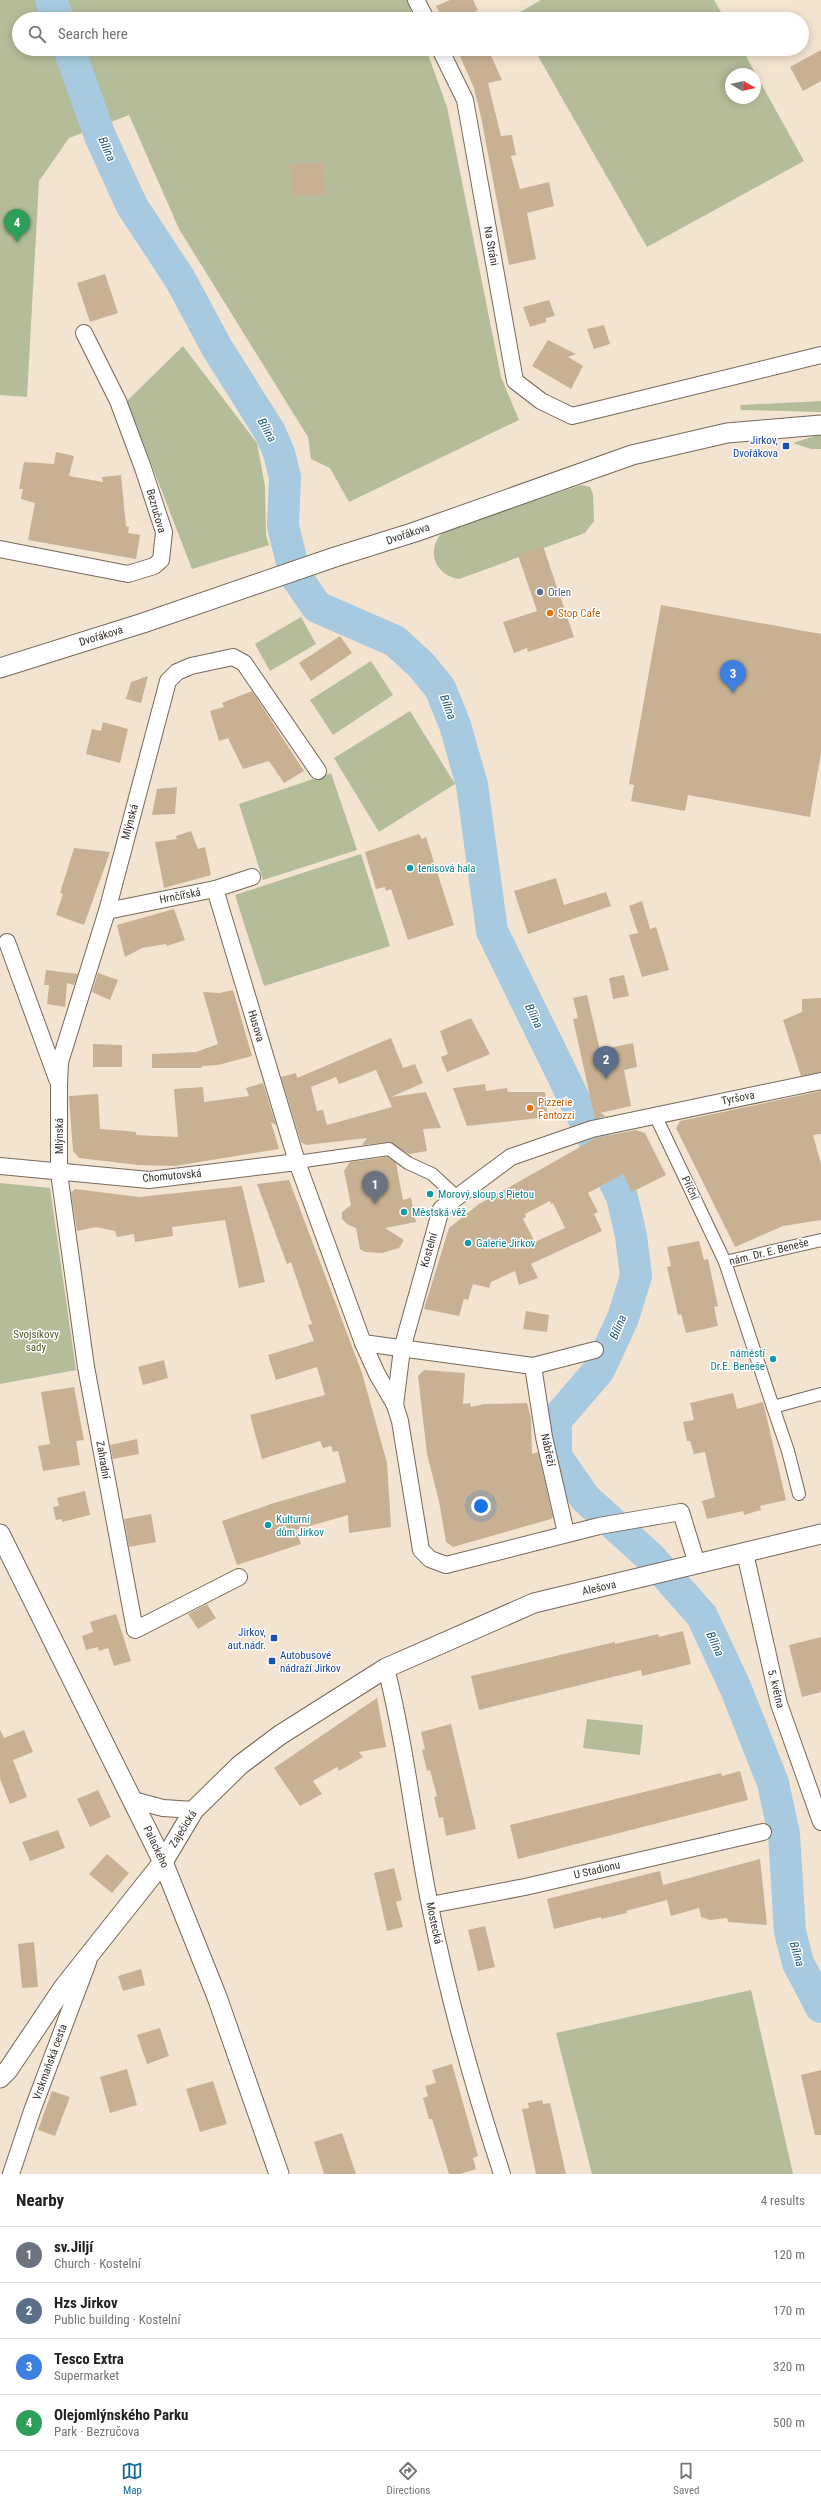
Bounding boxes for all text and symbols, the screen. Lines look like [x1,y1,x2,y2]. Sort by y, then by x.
search box [12,12,809,56]
icon: search [26,23,48,45]
text: Search here [58,25,128,43]
north arrow [725,68,761,104]
water label: Bílina [95,134,119,164]
pin: 4 [4,209,30,242]
street label: Na Stráni [481,225,501,267]
water label: Bílina [255,415,279,445]
place label: Jirkov, Dvořákova [733,434,778,460]
marker: Jirkov, Dvořákova [781,441,791,451]
street label: Bezručova [144,488,168,534]
street label: Dvořákova [385,521,431,547]
place label: Orlen [548,586,571,599]
marker: Orlen [535,587,545,597]
place label: Stop Cafe [558,607,600,620]
marker: Stop Cafe [545,608,555,618]
street label: Dvořákova [78,623,124,649]
pin: 3 [720,660,746,693]
water label: Bílina [437,693,459,721]
street label: Mlýnská [119,803,141,841]
place label: tenisová hala [418,862,476,875]
marker: tenisová hala [405,863,415,873]
street label: Hrnčířská [158,886,202,906]
water label: Bílina [522,1001,546,1031]
street label: Husova [245,1009,267,1043]
pin: 2 [593,1046,619,1079]
street label: Tyršova [720,1088,756,1108]
place label: Pizzerie Fantozzi [538,1096,574,1122]
marker: Pizzerie Fantozzi [525,1103,535,1113]
street label: Mlýnská [53,1118,66,1154]
street label: Chomutovská [142,1167,202,1185]
pin: 1 [362,1171,388,1204]
street label: Příční [679,1174,701,1202]
place label: Morový sloup s Pietou [438,1188,534,1201]
marker: Morový sloup s Pietou [425,1189,435,1199]
place label: Městská věž [412,1206,466,1219]
marker: Městská věž [399,1207,409,1217]
street label: Kostelní [418,1231,440,1269]
street label: nám. Dr. E. Beneše [728,1236,810,1268]
place label: Galerie Jirkov [476,1237,536,1250]
marker: Galerie Jirkov [463,1238,473,1248]
water label: Bílina [607,1312,629,1342]
park label: Svojsíkovy sady [13,1328,59,1354]
place label: náměstí Dr.E. Beneše [710,1347,765,1373]
marker: náměstí Dr.E. Beneše [768,1354,778,1364]
street label: Nábřeží [538,1432,558,1468]
street label: Zahradní [93,1440,113,1480]
your location [471,1496,491,1516]
place label: Kulturní dům Jirkov [276,1513,324,1539]
marker: Kulturní dům Jirkov [263,1520,273,1530]
street label: Alešova [581,1578,617,1598]
place label: Jirkov, aut.nádr. [228,1626,266,1652]
water label: Bílina [703,1629,727,1659]
marker: Jirkov, aut.nádr. [269,1633,279,1643]
place label: Autobusové nádraží Jirkov [280,1649,341,1675]
marker: Autobusové nádraží Jirkov [267,1656,277,1666]
street label: 5. května [765,1668,787,1710]
street label: Zaječická [166,1808,200,1850]
street label: Palackého [141,1824,172,1871]
street label: U Stadionu [573,1858,621,1882]
street label: Mostecká [423,1901,445,1945]
water label: Bílina [787,1940,807,1968]
street label: Vrskmaňská cesta [30,2022,70,2102]
text: Nearby [16,2190,64,2210]
text: 4 results [761,2193,805,2208]
text: sv.Jiljí [54,2238,93,2256]
text: 1 [26,2247,32,2262]
text: 120 m [773,2247,805,2262]
text: Church · Kostelní [54,2256,141,2271]
text: Hzs Jirkov [54,2294,118,2312]
text: 2 [26,2303,32,2318]
text: 170 m [773,2303,805,2318]
text: Public building · Kostelní [54,2312,180,2327]
text: Tesco Extra [54,2350,124,2368]
text: 3 [26,2359,32,2374]
text: 320 m [773,2359,805,2374]
text: Supermarket [54,2368,119,2383]
text: Olejomlýnského Parku [54,2406,188,2424]
text: 4 [26,2415,32,2430]
text: 500 m [773,2415,805,2430]
text: Park · Bezručova [54,2424,140,2439]
tab: Map [121,2460,143,2497]
tab: Directions [386,2460,430,2497]
tab: Saved [673,2460,700,2497]

